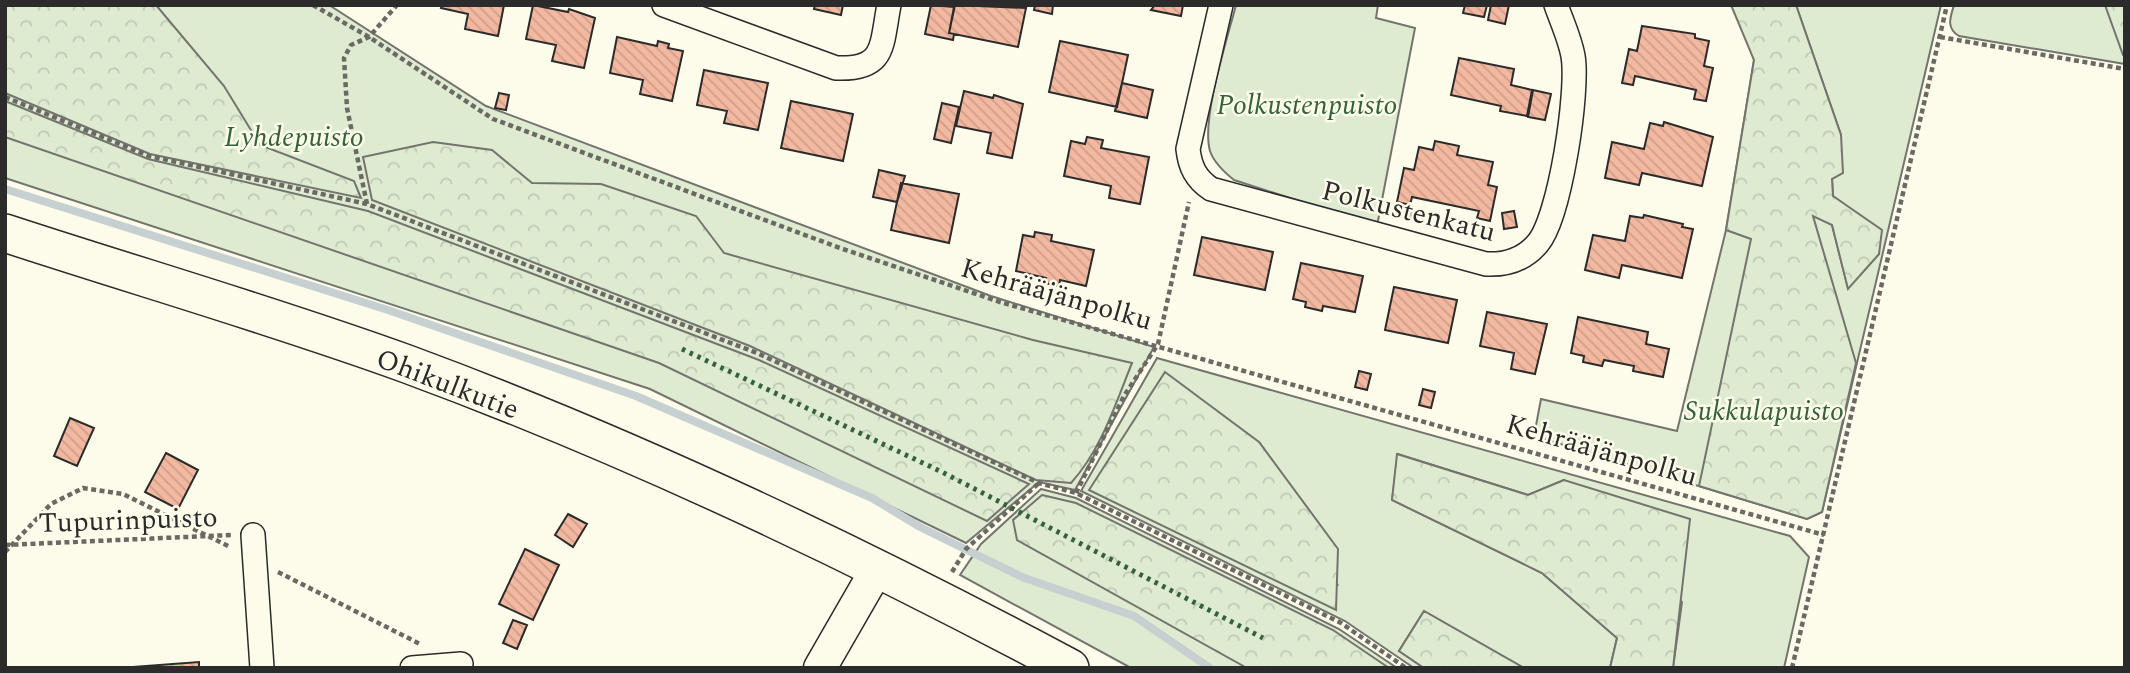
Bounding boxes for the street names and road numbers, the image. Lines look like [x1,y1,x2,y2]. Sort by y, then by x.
street label: Polkustenkatu [1317,169,1500,254]
street label: Kehrääjänpolku [956,247,1157,342]
street label: Ohikulkutie [370,337,525,431]
street label: Kehrääjänpolku [1501,403,1702,498]
street label: Tupurinpuisto [38,496,218,545]

